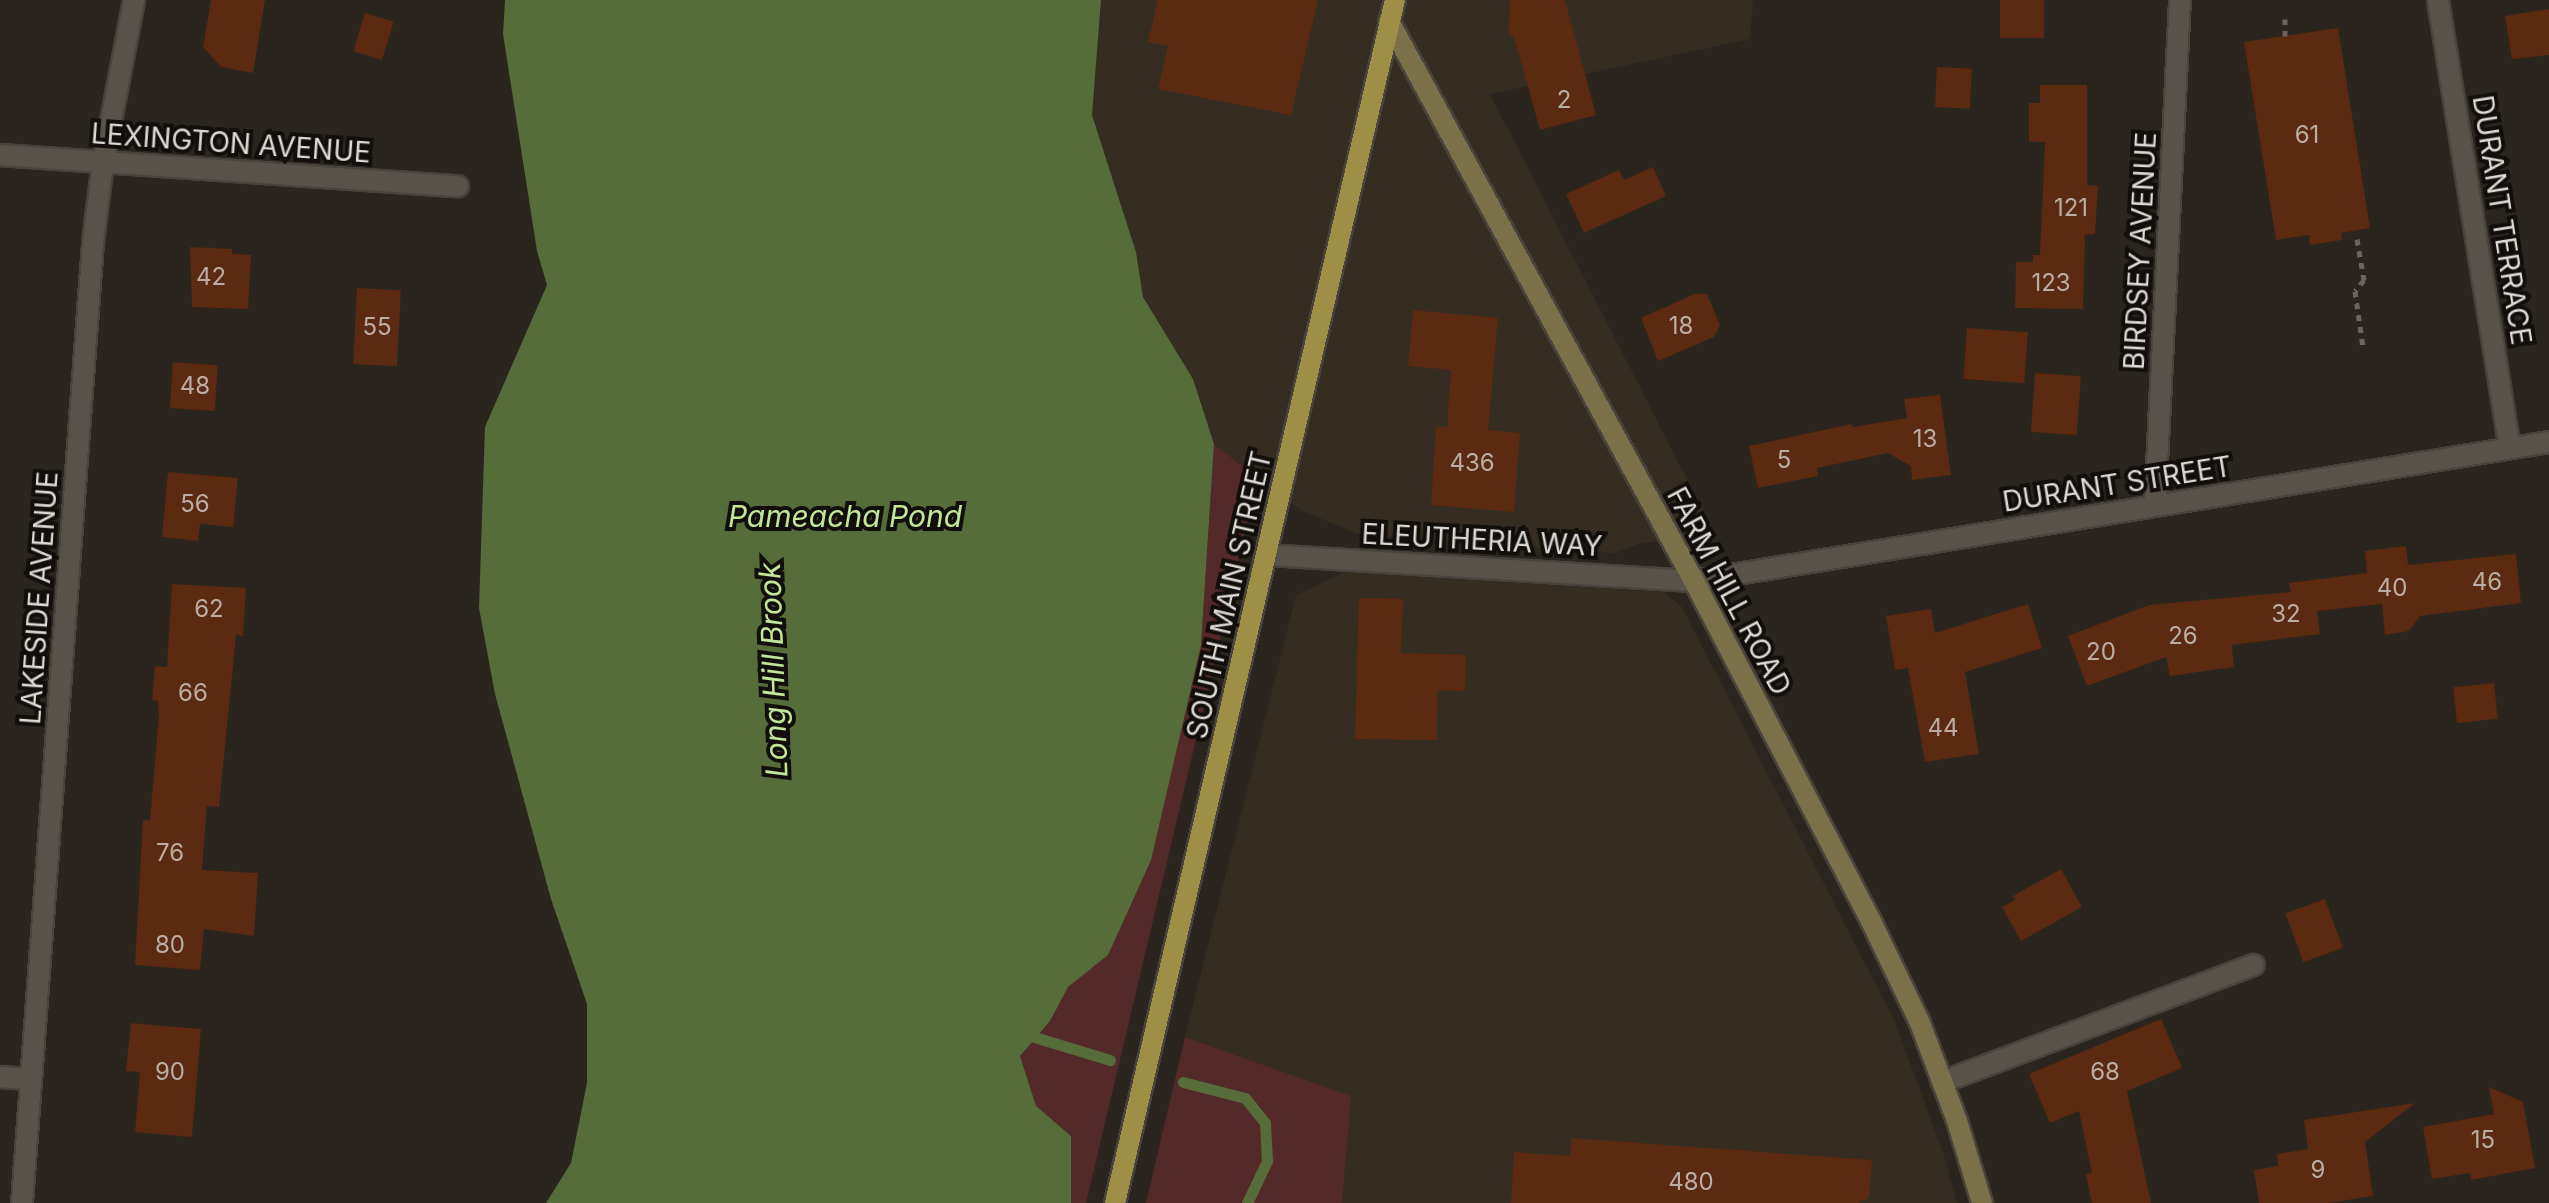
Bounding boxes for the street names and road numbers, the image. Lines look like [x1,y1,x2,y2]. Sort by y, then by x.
street label: DURANT TERRACE [2466,93,2538,347]
street label: LEXINGTON AVENUE [90,116,372,170]
street label: BIRDSEY AVENUE [2117,131,2163,371]
street label: SOUTH MAIN STREET [1180,448,1278,742]
street label: DURANT STREET [2000,449,2234,519]
street label: LAKESIDE AVENUE [13,470,65,726]
street label: FARM HILL ROAD [1660,481,1798,701]
street label: ELEUTHERIA WAY [1361,517,1603,563]

